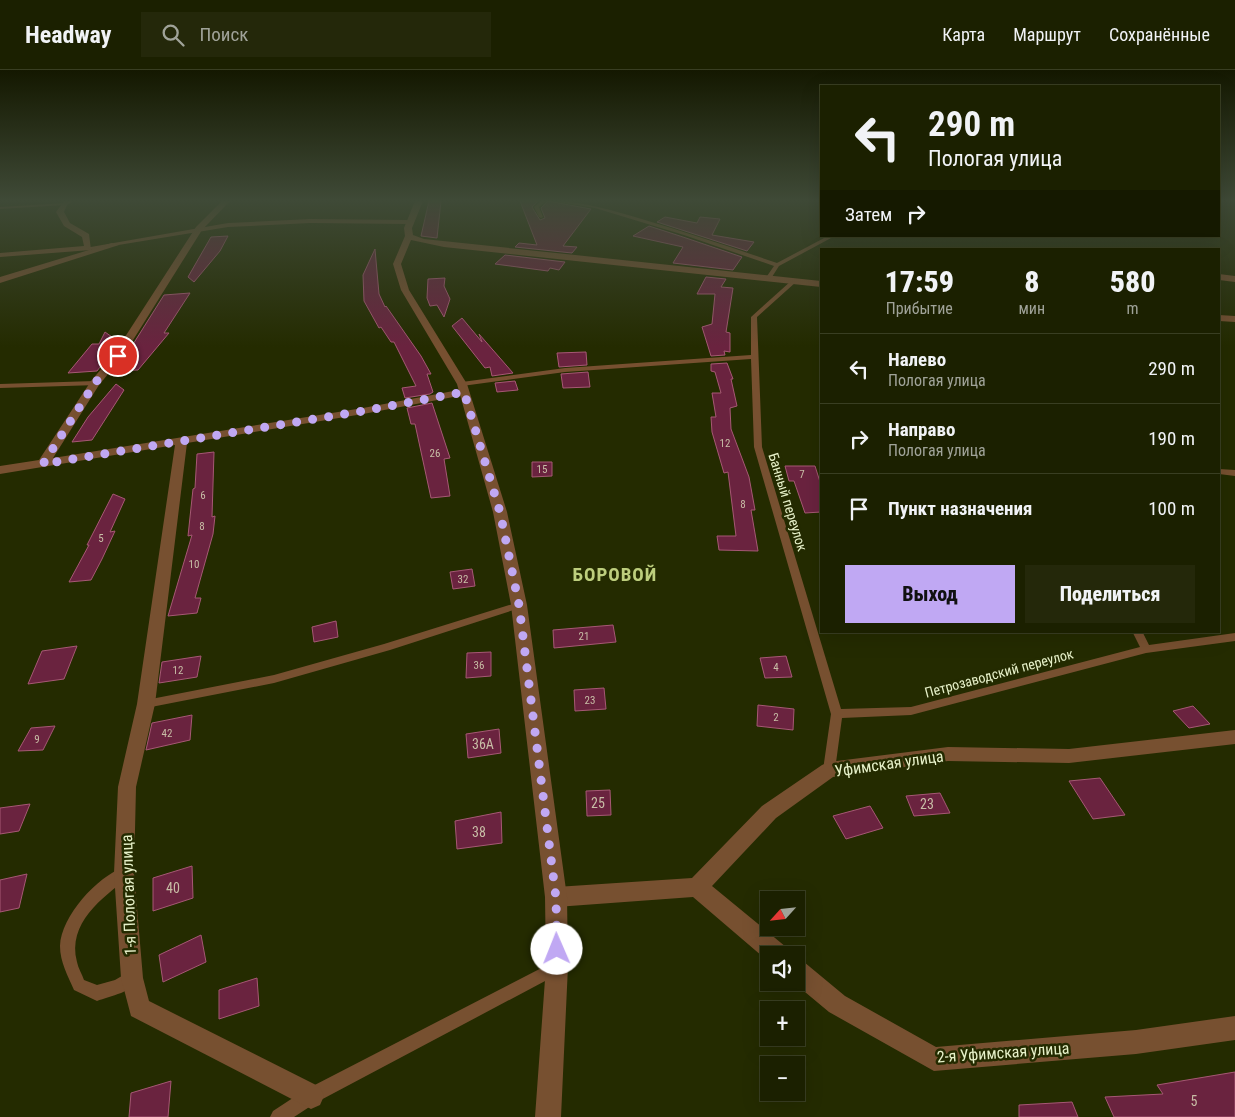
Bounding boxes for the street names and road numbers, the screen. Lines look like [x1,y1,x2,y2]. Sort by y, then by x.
street label: Банный переулок [765,451,811,553]
street label: Петрозаводский переулок [923,645,1075,701]
street label: Уфимская улица [833,746,945,781]
street label: 1-я Пологая улица [117,834,140,956]
street label: 2-я Уфимская улица [936,1038,1070,1067]

